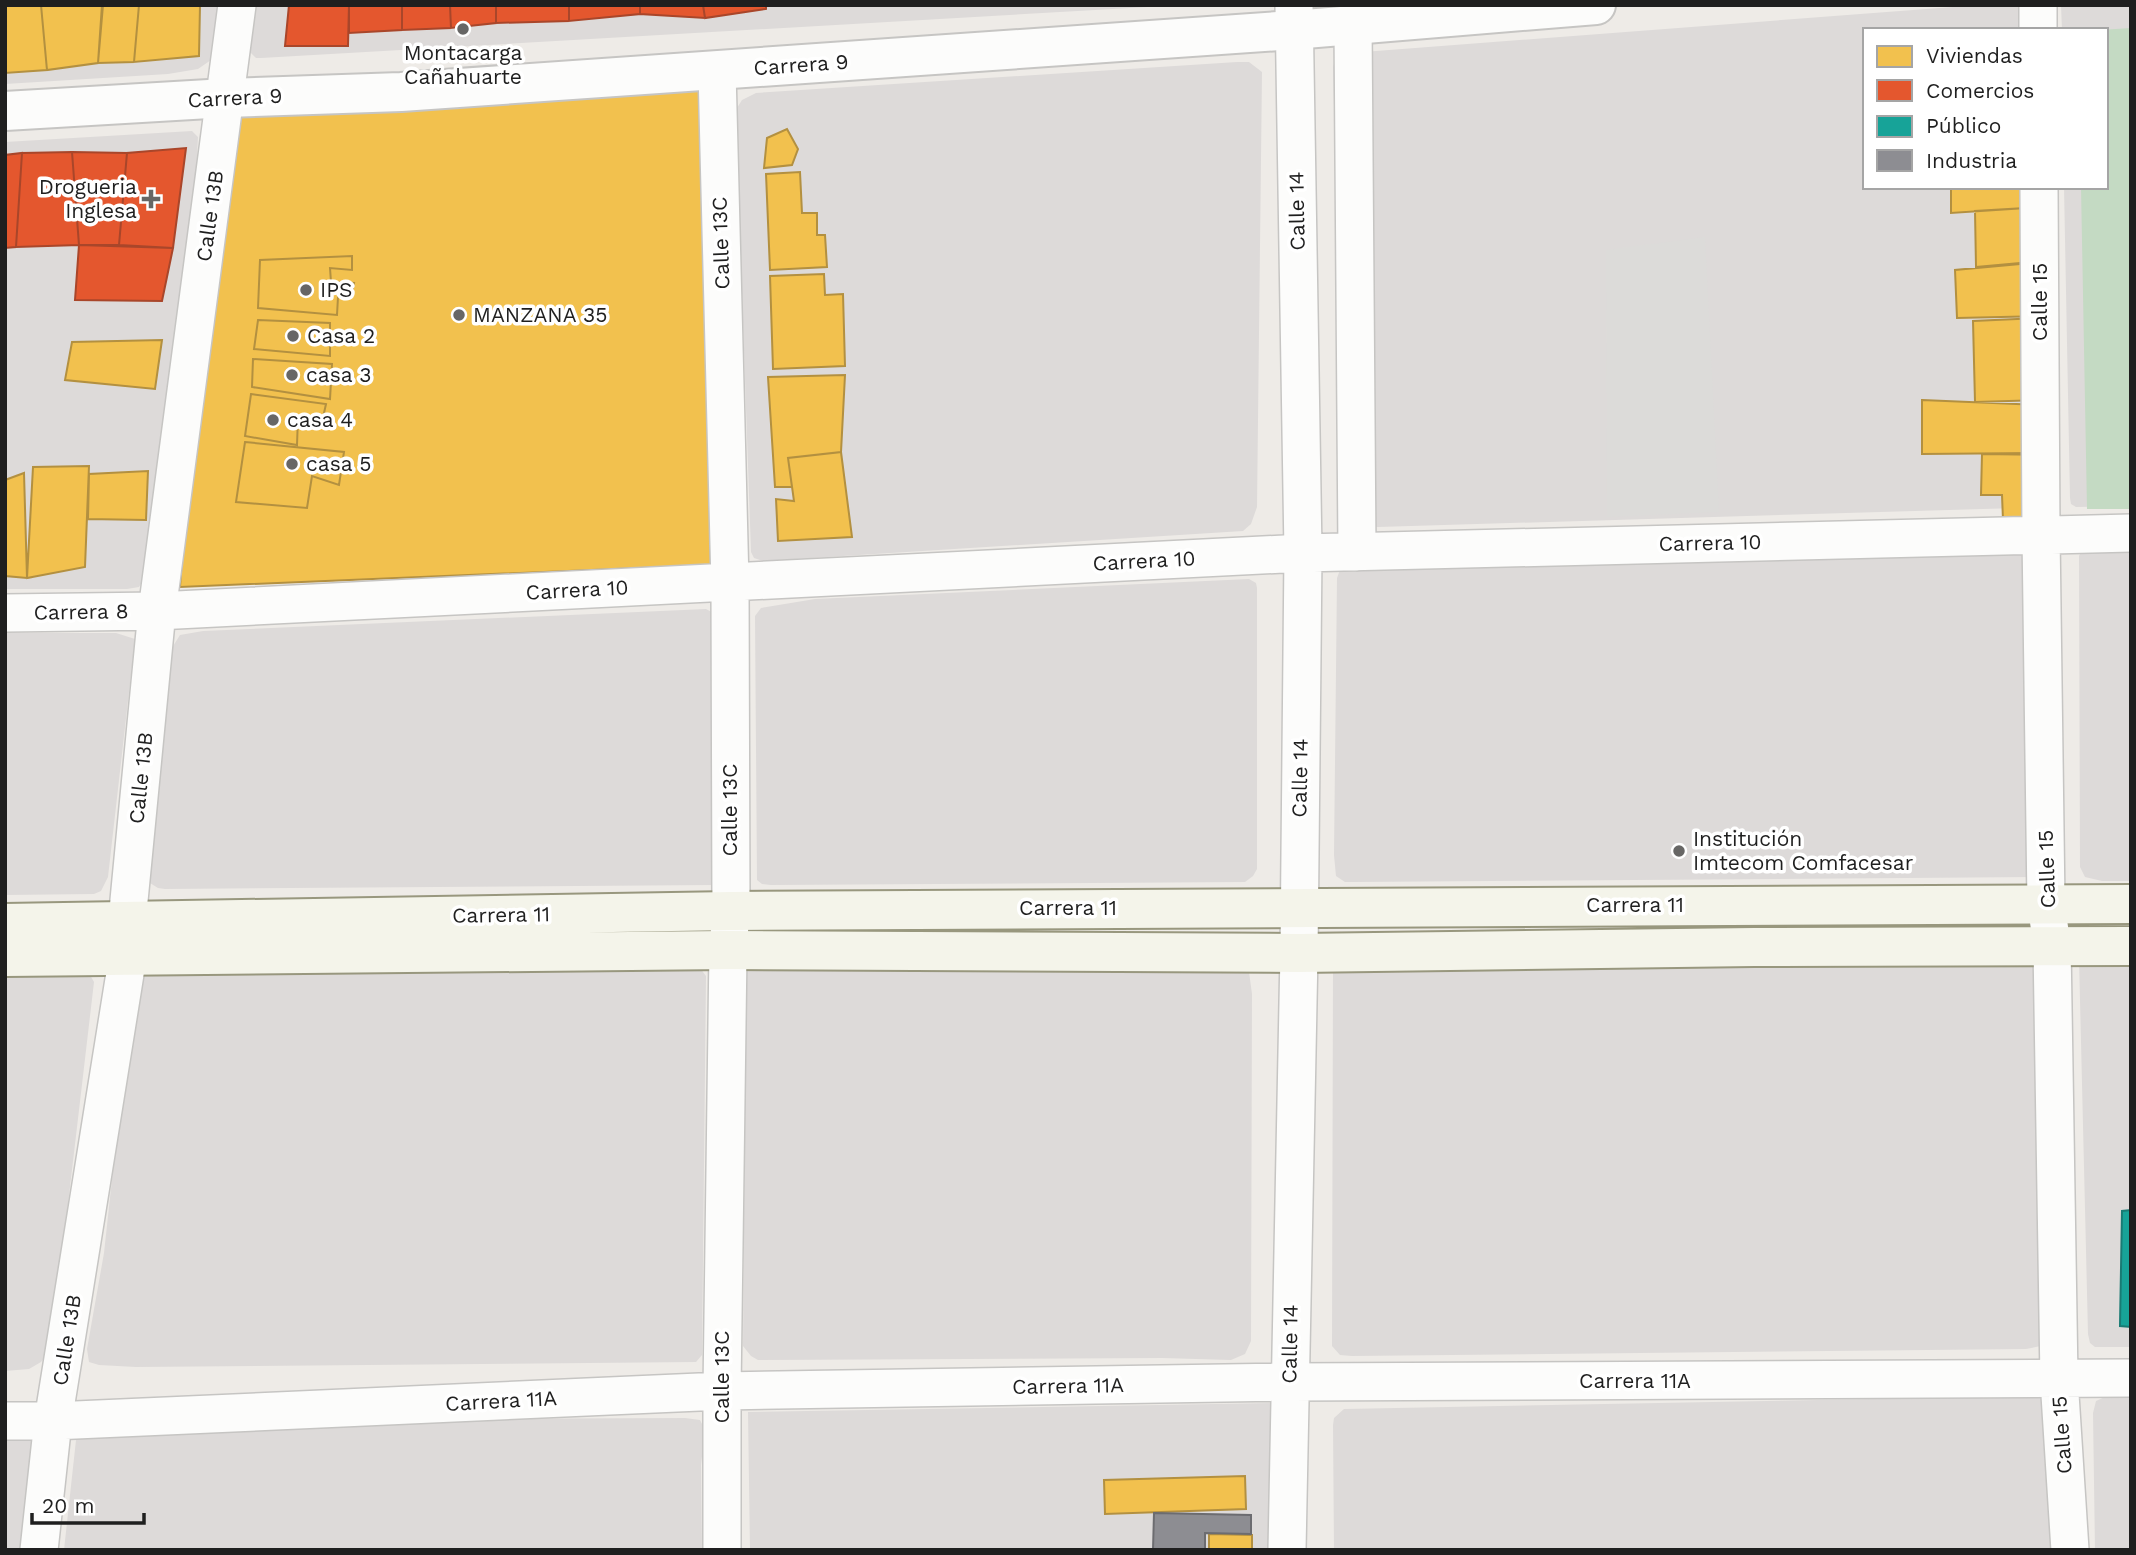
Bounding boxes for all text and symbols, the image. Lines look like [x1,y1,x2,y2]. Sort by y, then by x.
marker: Montacarga Cañahuarte [455,21,471,37]
legend [1863,28,2108,189]
place label: Montacarga Cañahuarte [404,40,522,89]
text: Viviendas [1926,43,2023,68]
street label: Carrera 9 [753,49,849,80]
text: Comercios [1926,78,2034,103]
street label: Carrera 9 [187,83,283,112]
text: Público [1926,113,2001,138]
text: Industria [1926,148,2017,173]
street label: Calle 13B [191,169,228,263]
street label: Calle 14 [1283,171,1310,251]
place label: Drogueria Inglesa [39,174,137,223]
marker: Drogueria Inglesa [143,191,159,207]
street label: Calle 13C [706,196,735,290]
street label: Calle 15 [2027,263,2052,341]
place label: IPS [320,277,353,302]
marker: IPS [298,282,314,298]
place label: MANZANA 35 [473,302,607,327]
marker: MANZANA 35 [451,307,467,323]
place label: Casa 2 [307,323,375,348]
marker: Casa 2 [285,328,301,344]
place label: casa 3 [306,362,372,387]
marker: casa 3 [284,367,300,383]
place label: casa 4 [287,407,353,432]
marker: casa 4 [265,412,281,428]
place label: casa 5 [306,451,372,476]
marker: casa 5 [284,456,300,472]
street label: Carrera 10 [1658,529,1762,556]
street label: Carrera 10 [1092,545,1196,576]
street label: Carrera 10 [525,574,629,605]
street label: Carrera 8 [33,598,129,625]
street label: Calle 13B [123,731,158,825]
street label: Calle 14 [1286,738,1313,818]
street label: Calle 13C [717,764,742,856]
place label: Institución Imtecom Comfacesar [1693,826,1914,875]
street label: Calle 15 [2033,829,2060,909]
marker: Institución Imtecom Comfacesar [1671,843,1687,859]
street label: Carrera 11 [1586,892,1684,917]
street label: Carrera 11 [1019,895,1117,920]
street label: Carrera 11 [452,901,550,928]
street label: Calle 13B [47,1292,86,1387]
street label: Calle 14 [1276,1304,1303,1384]
street label: Calle 13C [709,1331,734,1423]
street label: Carrera 11A [1579,1368,1691,1393]
street label: Carrera 11A [1012,1372,1124,1399]
street label: Carrera 11A [444,1385,558,1416]
street label: Calle 15 [2046,1395,2077,1475]
scale bar [32,1482,144,1526]
text: 20 m [42,1493,94,1518]

